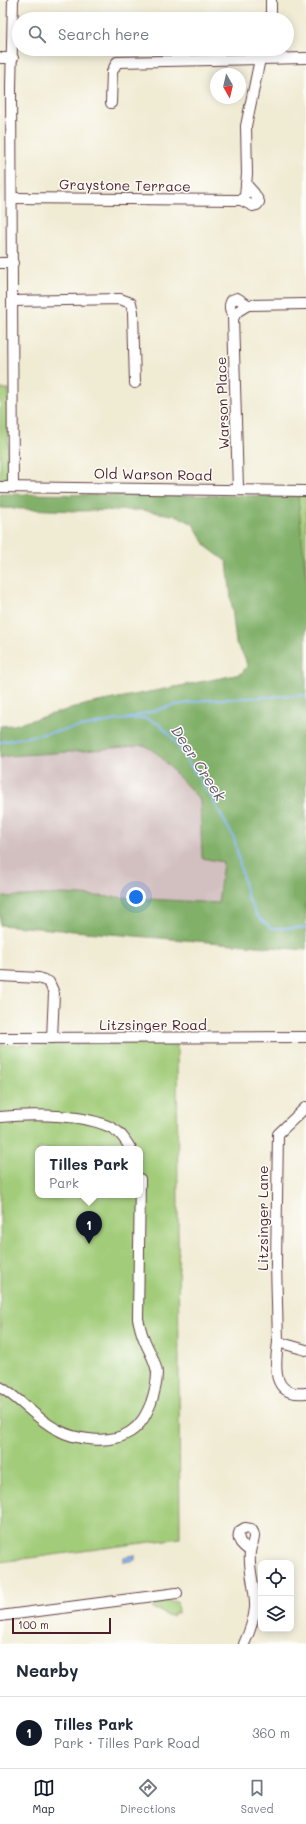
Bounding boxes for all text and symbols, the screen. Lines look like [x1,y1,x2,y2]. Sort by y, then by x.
search box [12,12,294,56]
icon: search [26,23,48,45]
text: Search here [58,24,149,44]
north arrow [210,68,246,104]
street label: Graystone Terrace [59,174,191,196]
street label: Warson Place [211,356,233,450]
street label: Old Warson Road [94,463,212,485]
water label: Deer Creek [167,721,231,805]
your location [126,887,146,907]
street label: Litzsinger Road [99,1015,207,1034]
popup [35,1146,143,1198]
text: Tilles Park [49,1154,129,1174]
street label: Litzsinger Lane [253,1165,272,1271]
text: Park [49,1174,79,1191]
pin: 1 [76,1211,102,1244]
map controls [258,1560,294,1632]
button: locate [258,1560,294,1596]
button: layers [258,1596,294,1632]
scale bar [12,1616,111,1635]
text: 100 m [18,1617,49,1632]
text: Nearby [16,1659,78,1681]
text: Tilles Park [54,1714,133,1734]
text: 1 [26,1724,32,1741]
text: 360 m [252,1724,290,1741]
text: Park · Tilles Park Road [54,1734,200,1751]
tab: Map [33,1777,55,1816]
tab: Directions [120,1777,176,1816]
tab: Saved [241,1777,273,1816]

